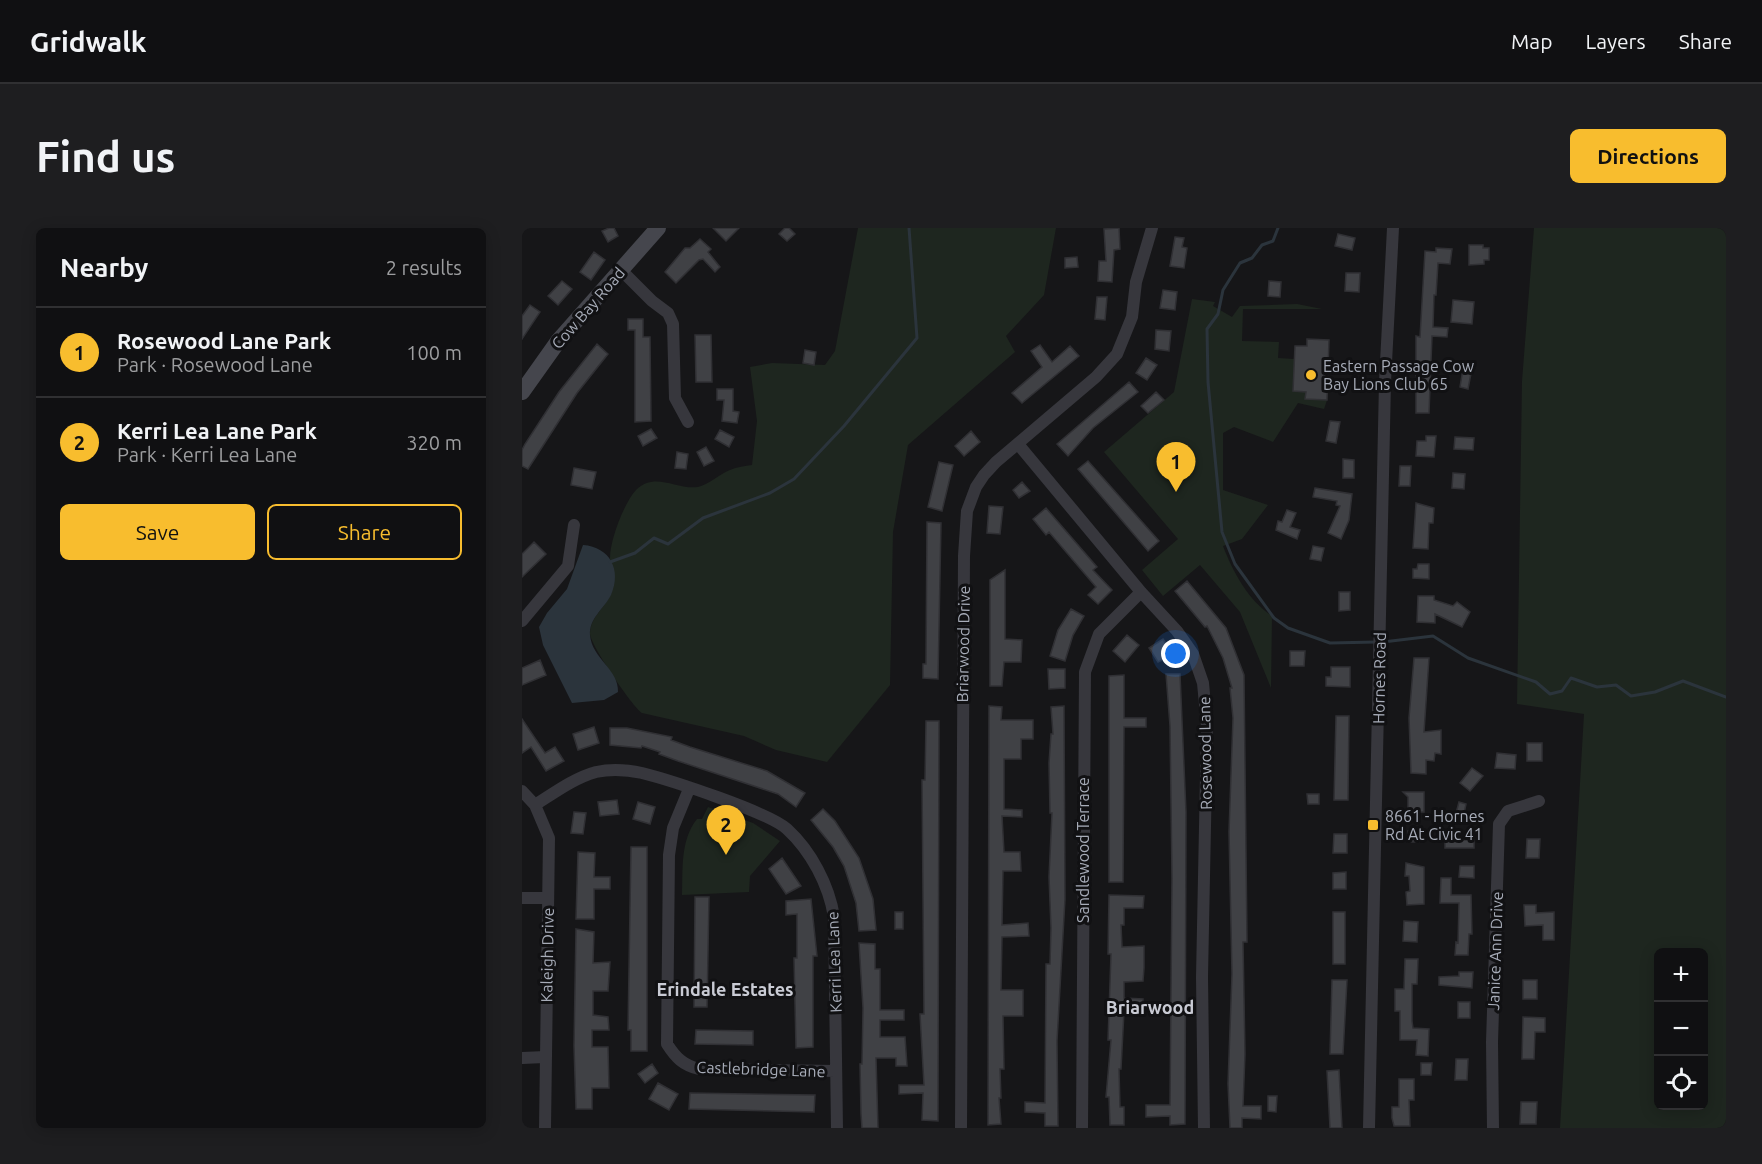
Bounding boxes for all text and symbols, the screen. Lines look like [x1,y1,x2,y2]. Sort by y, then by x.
text: Gridwalk [30,26,147,57]
text: Map [1511,29,1552,53]
text: Layers [1585,29,1646,53]
text: Share [1679,29,1732,53]
button: Directions [1570,129,1726,183]
text: Find us [36,133,175,180]
text: Nearby [60,253,148,282]
text: 2 results [386,256,462,279]
street label: Cow Bay Road [548,264,628,352]
text: Rosewood Lane Park [117,328,331,353]
text: 1 [74,341,85,364]
text: 100 m [406,341,462,364]
text: Park · Rosewood Lane [117,353,313,376]
place label: Eastern Passage Cow Bay Lions Club 65 [1323,357,1475,393]
marker: Eastern Passage Cow Bay Lions Club 65 [1304,368,1318,382]
text: Kerri Lea Lane Park [117,418,317,443]
text: 2 [74,431,85,454]
text: 320 m [406,431,462,454]
pin: 1 [1156,442,1196,492]
text: Park · Kerri Lea Lane [117,443,297,466]
button: Save [60,504,255,560]
button: Share [267,504,462,560]
street label: Briarwood Drive [953,586,973,702]
street label: Hornes Road [1369,632,1389,724]
your location [1161,639,1190,668]
street label: Rosewood Lane [1195,696,1215,810]
street label: Sandlewood Terrace [1074,777,1092,923]
pin: 2 [706,806,746,855]
place label: 8661 - Hornes Rd At Civic 41 [1385,807,1485,843]
marker: 8661 - Hornes Rd At Civic 41 [1366,818,1380,832]
street label: Janice Ann Drive [1484,891,1506,1011]
street label: Kaleigh Drive [537,907,557,1003]
street label: Kerri Lea Lane [823,911,845,1013]
map controls [1654,948,1708,1110]
button: + [1654,948,1708,1002]
district label: Erindale Estates [656,979,794,999]
district label: Briarwood [1106,997,1194,1017]
button: − [1654,1002,1708,1056]
button: locate [1654,1056,1708,1110]
street label: Castlebridge Lane [696,1058,826,1080]

